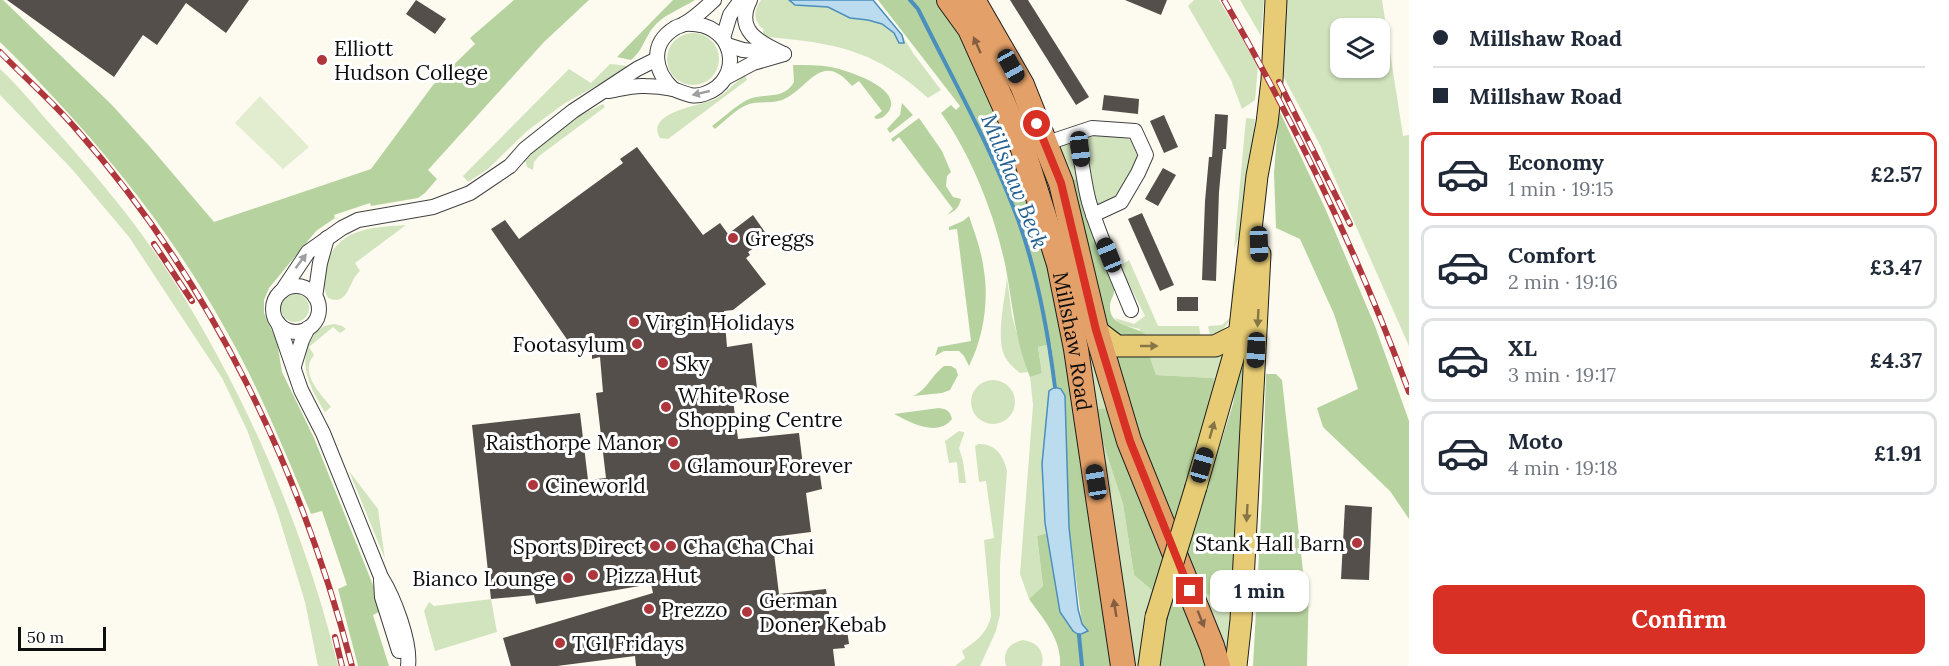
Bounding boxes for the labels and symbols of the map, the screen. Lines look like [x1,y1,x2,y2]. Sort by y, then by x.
place label: Elliott Hudson College [334,35,488,86]
one-way arrow [972,37,981,54]
car [994,46,1028,86]
marker: Elliott Hudson College [315,53,329,67]
one-way arrow [691,89,710,98]
water label: Millshaw Beck [975,109,1055,253]
route start [1023,110,1050,137]
car [1069,130,1091,168]
place label: Greggs [745,225,814,252]
car [1249,226,1269,262]
marker: Greggs [726,231,740,245]
car [1094,235,1124,275]
one-way arrow [295,254,307,270]
street label: Millshaw Road [1047,269,1098,412]
place label: Virgin Holidays [645,309,794,336]
one-way arrow [1253,309,1262,328]
marker: Virgin Holidays [627,315,641,329]
place label: Footasylum [513,331,625,358]
car [1246,332,1266,368]
marker: Footasylum [630,337,644,351]
one-way arrow [1140,341,1159,351]
place label: Sky [675,350,709,377]
marker: Sky [656,356,670,370]
place label: White Rose Shopping Centre [678,382,843,433]
marker: White Rose Shopping Centre [659,400,673,414]
one-way arrow [1208,421,1217,439]
place label: Raisthorpe Manor [486,429,661,456]
marker: Raisthorpe Manor [666,435,680,449]
car [1188,445,1216,485]
place label: Glamour Forever [687,452,852,479]
marker: Glamour Forever [668,458,682,472]
car [1084,463,1108,501]
place label: Cineworld [545,472,646,499]
marker: Cineworld [526,478,540,492]
one-way arrow [1243,503,1252,522]
place label: Stank Hall Barn [1195,530,1345,557]
place label: Sports Direct [513,533,644,560]
place label: Cha Cha Chai [683,533,814,560]
marker: Stank Hall Barn [1350,536,1364,550]
marker: Sports Direct [648,539,662,553]
marker: Cha Cha Chai [664,539,678,553]
place label: Pizza Hut [605,562,699,589]
place label: Bianco Lounge [412,565,556,592]
marker: Pizza Hut [586,568,600,582]
callout: 1 min [1211,570,1310,612]
marker: Bianco Lounge [561,571,575,585]
route end [1176,577,1203,604]
place label: German Doner Kebab [759,587,886,638]
place label: Prezzo [661,596,728,623]
one-way arrow [1110,599,1119,618]
marker: Prezzo [642,602,656,616]
marker: German Doner Kebab [740,605,754,619]
one-way arrow [1197,610,1206,628]
scale bar [18,624,106,652]
place label: TGI Fridays [572,630,684,657]
marker: TGI Fridays [553,636,567,650]

